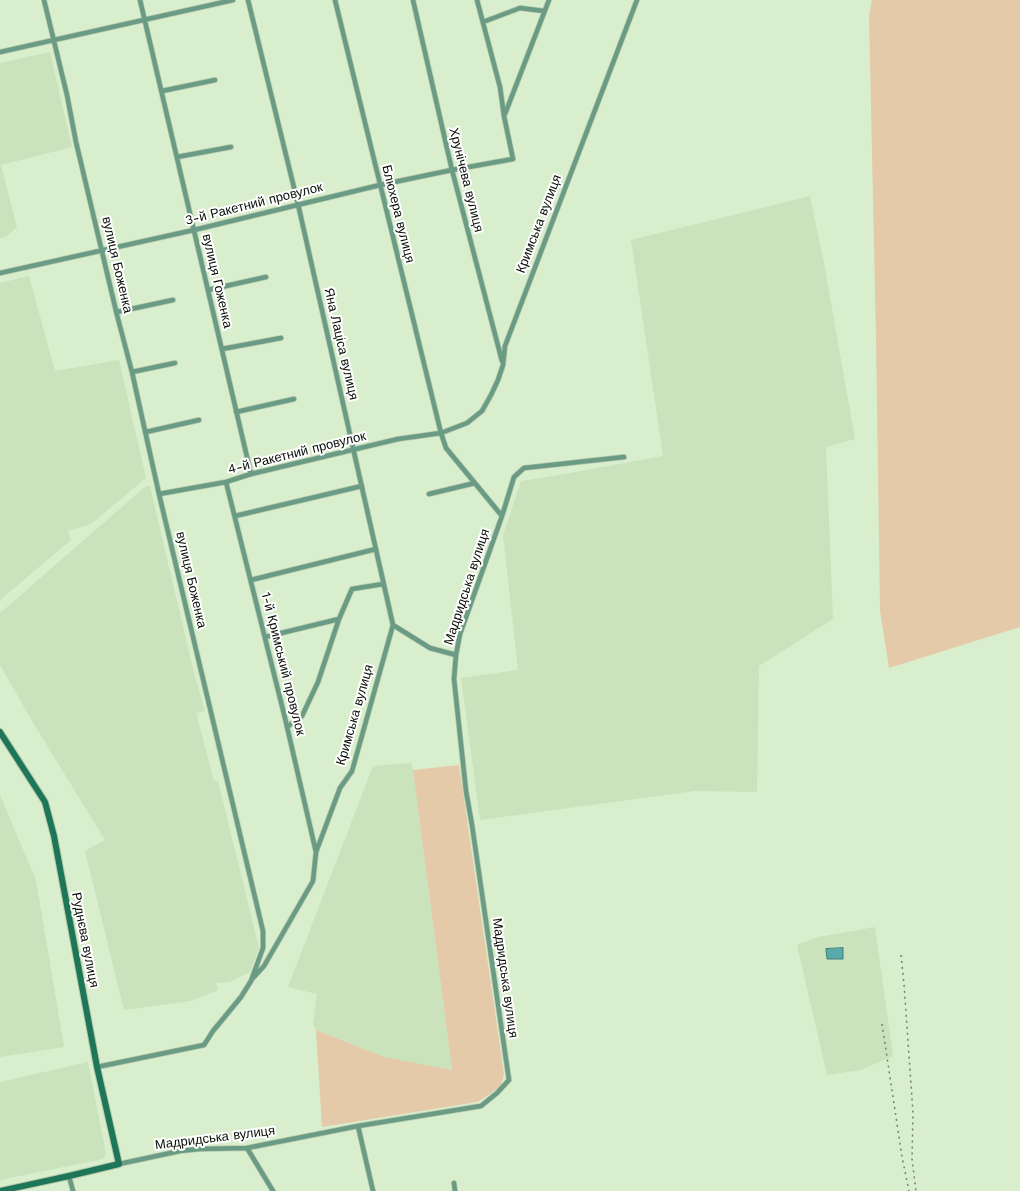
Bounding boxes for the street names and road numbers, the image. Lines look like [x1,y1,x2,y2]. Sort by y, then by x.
street label: Хрунічева вулиця [445,126,487,234]
street label: Блюхера вулиця [378,163,418,265]
street label: Кримська вулиця [513,173,565,275]
street label: 3-й Ракетний провулок [184,179,324,229]
street label: вулиця Боженка [98,215,136,315]
street label: вулиця Гоженка [199,232,235,330]
street label: Яна Лаціса вулиця [321,286,361,402]
street label: 4-й Ракетний провулок [226,428,368,478]
street label: Мадридська вулиця [441,527,493,647]
street label: вулиця Боженка [172,530,210,630]
street label: 1-й Кримський провулок [258,591,308,737]
street label: Кримська вулиця [333,663,377,767]
street label: Руднєва вулиця [68,891,102,989]
street label: Мадридська вулиця [489,917,521,1039]
street label: Мадридська вулиця [154,1123,276,1153]

